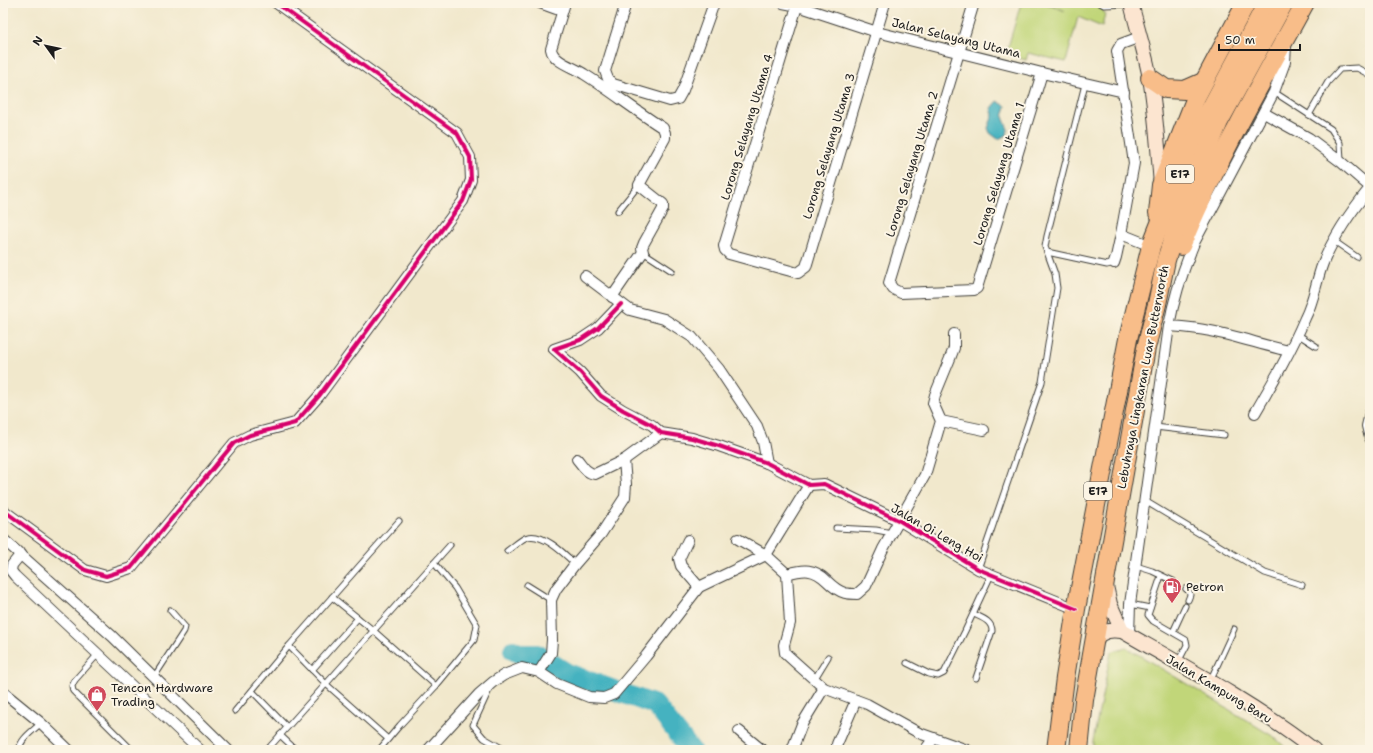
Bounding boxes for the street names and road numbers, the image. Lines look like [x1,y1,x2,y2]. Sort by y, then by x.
street label: Jalan Selayang Utama [890,14,1023,62]
street label: Lorong Selayang Utama 4 [717,52,777,202]
street label: Lorong Selayang Utama 3 [799,71,859,221]
street label: Lorong Selayang Utama 2 [882,89,942,239]
street label: Lorong Selayang Utama 1 [970,101,1028,247]
road number: E17 [1166,165,1194,183]
street label: Lebuhraya Lingkaran Luar Butterworth [1113,264,1173,490]
road number: E17 [1084,482,1112,500]
street label: Jalan Oi Leng Hoi [888,500,986,566]
street label: Jalan Kampung Baru [1163,651,1275,727]

